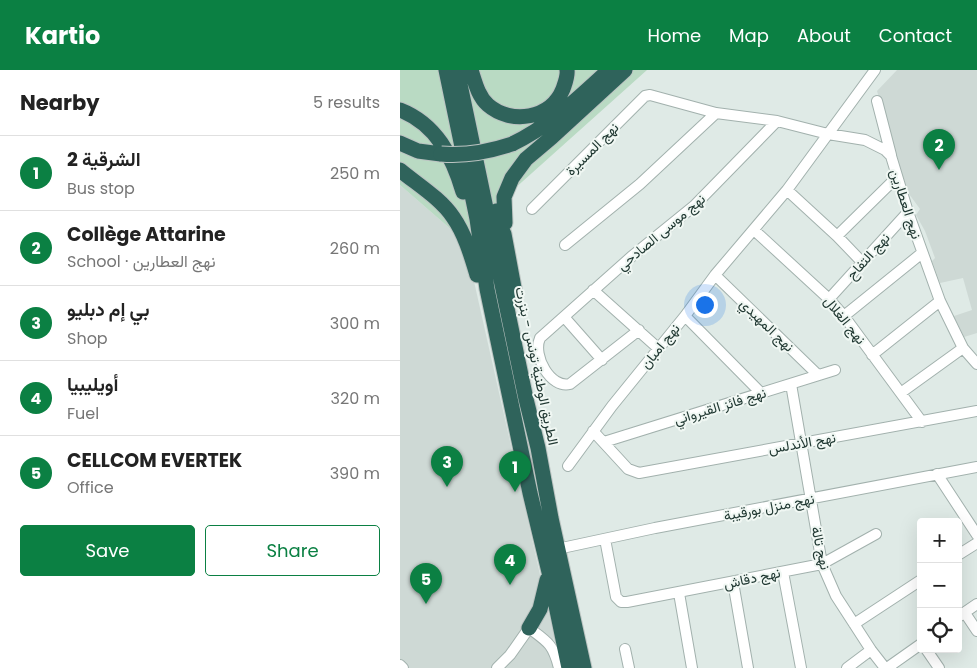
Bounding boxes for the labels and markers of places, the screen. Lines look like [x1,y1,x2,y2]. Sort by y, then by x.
pin: 2 [923,129,955,170]
pin: 3 [431,446,463,487]
pin: 1 [499,451,531,492]
pin: 4 [494,544,526,585]
pin: 5 [410,563,442,604]

